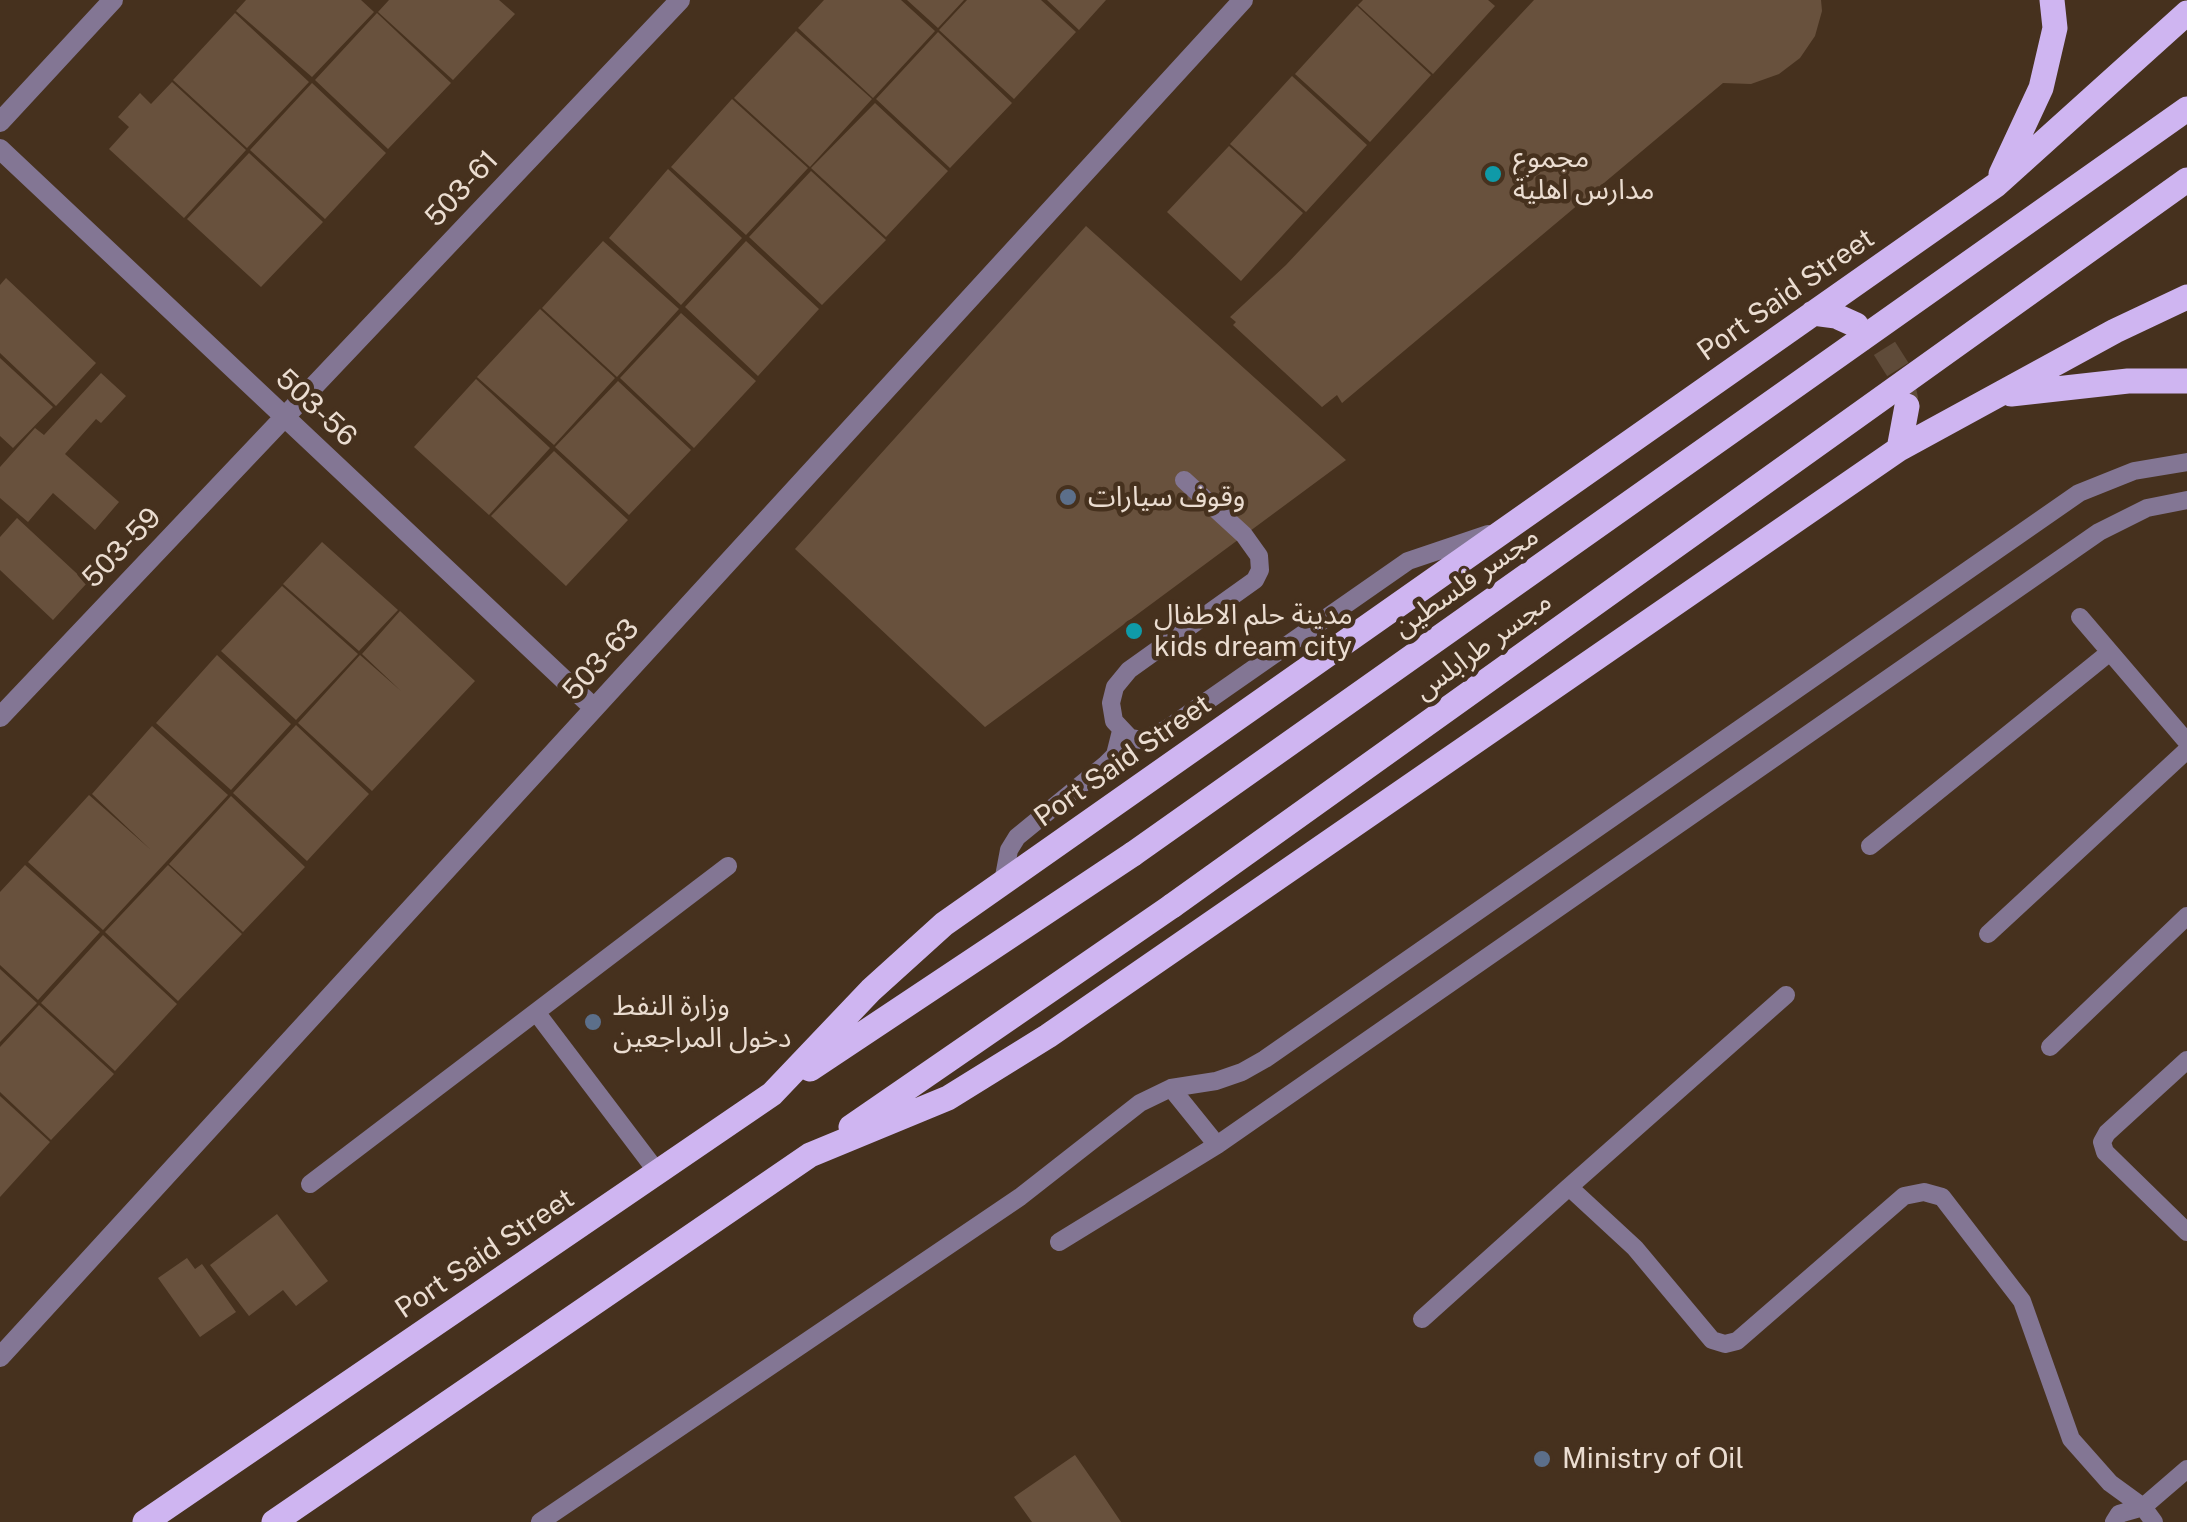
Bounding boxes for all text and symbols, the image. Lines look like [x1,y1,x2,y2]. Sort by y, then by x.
place label: مجموع مدارس اهلية [1513,141,1655,207]
street label: 503-61 [418,144,506,234]
marker: مجموع مدارس اهلية [1482,163,1504,185]
street label: Port Said Street [1691,222,1881,368]
street label: 503-56 [269,362,363,454]
place label: وقوف سيارات [1088,480,1245,514]
marker: وقوف سيارات [1057,486,1079,508]
street label: 503-59 [76,501,168,595]
street label: مجسر فلسطين [1387,520,1545,644]
street label: مجسر طرابلس [1408,585,1558,707]
place label: مدينة حلم الاطفال kids dream city [1154,598,1353,664]
street label: 503-63 [556,612,646,708]
marker: مدينة حلم الاطفال kids dream city [1123,620,1145,642]
street label: Port Said Street [1028,688,1218,834]
place label: وزارة النفط دخول المراجعين [613,989,791,1055]
marker: وزارة النفط دخول المراجعين [582,1011,604,1033]
street label: Port Said Street [389,1182,581,1326]
place label: Ministry of Oil [1562,1442,1744,1476]
marker: Ministry of Oil [1531,1448,1553,1470]

